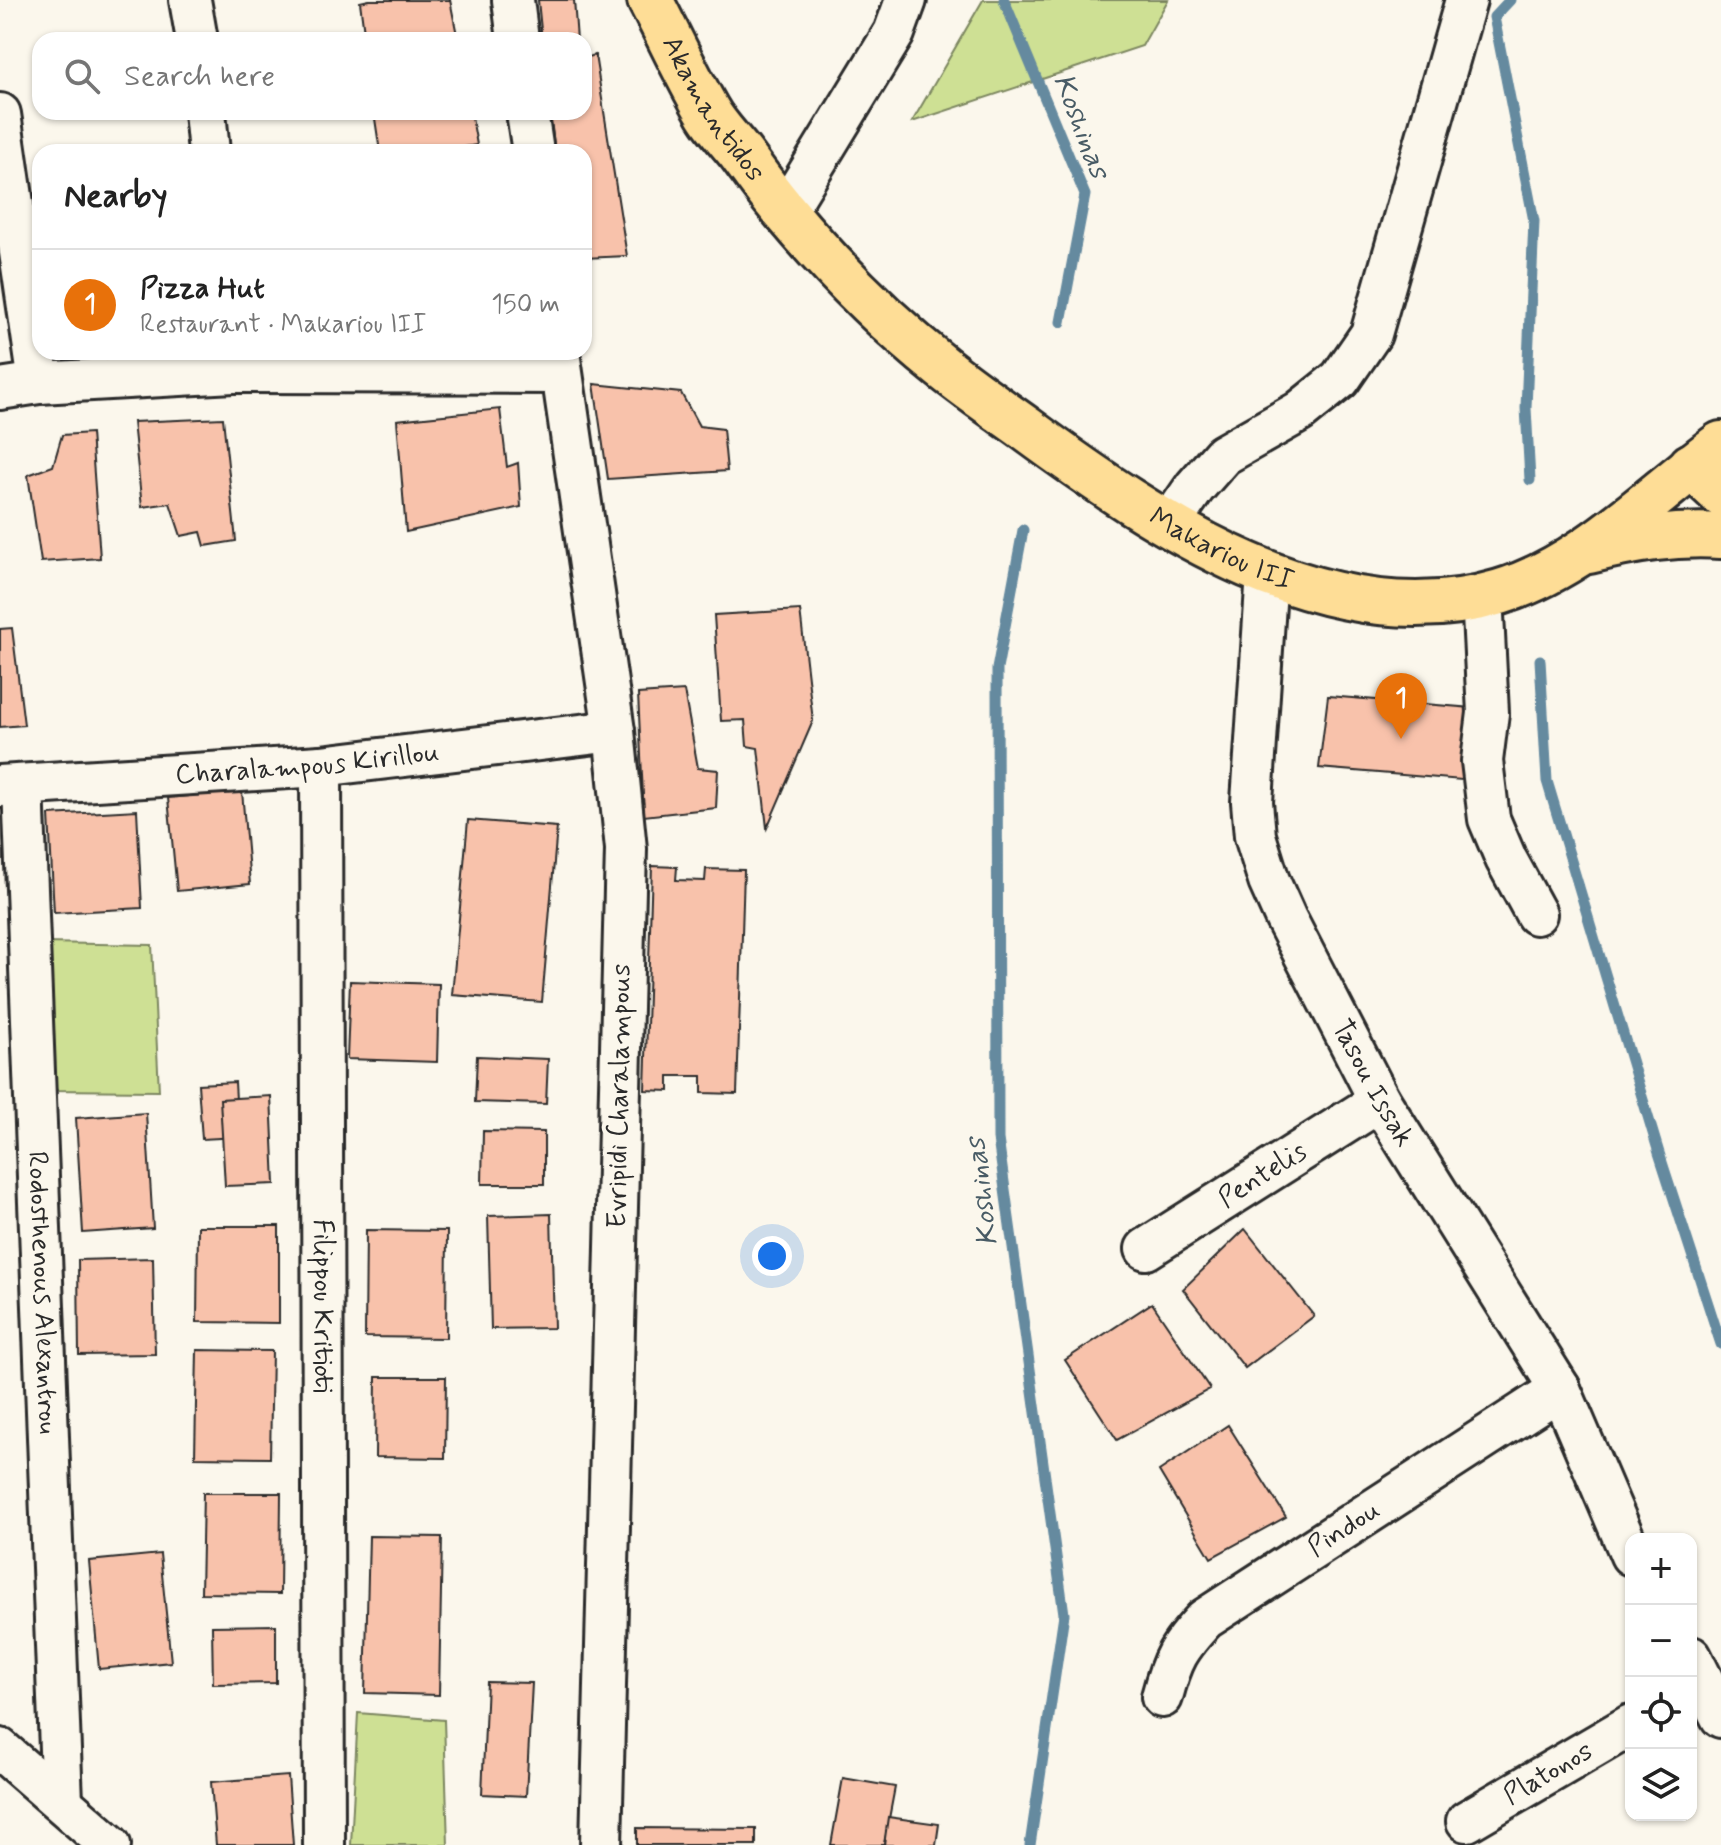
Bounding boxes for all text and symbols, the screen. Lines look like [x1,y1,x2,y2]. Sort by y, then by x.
street label: Akamantidos [653,30,773,189]
search box [32,32,592,120]
icon: search [60,54,104,98]
text: Search here [124,57,275,96]
water label: Koshinas [1043,68,1120,186]
text: Nearby [64,174,168,219]
text: Pizza Hut [140,269,265,308]
text: 1 [84,288,96,322]
text: 150 m [491,288,560,322]
text: Restaurant · Makariou III [140,308,426,342]
street label: Makariou III [1142,499,1299,600]
pin: 1 [1375,673,1427,739]
street label: Charalampous Kirillou [174,734,441,794]
street label: Evripidi Charalampous [599,963,641,1229]
street label: Tasou Issak [1323,1013,1423,1154]
water label: Koshinas [956,1133,1008,1248]
street label: Pentelis [1211,1133,1314,1217]
street label: Rodosthenous Alexantrou [19,1150,66,1435]
street label: Filippou Kritioti [304,1219,341,1393]
your location [752,1236,792,1276]
street label: Pindou [1301,1492,1387,1566]
map controls [1625,1533,1697,1821]
button: + [1625,1533,1697,1605]
button: − [1625,1605,1697,1677]
button: locate [1625,1677,1697,1749]
street label: Platonos [1497,1733,1600,1814]
button: layers [1625,1749,1697,1821]

